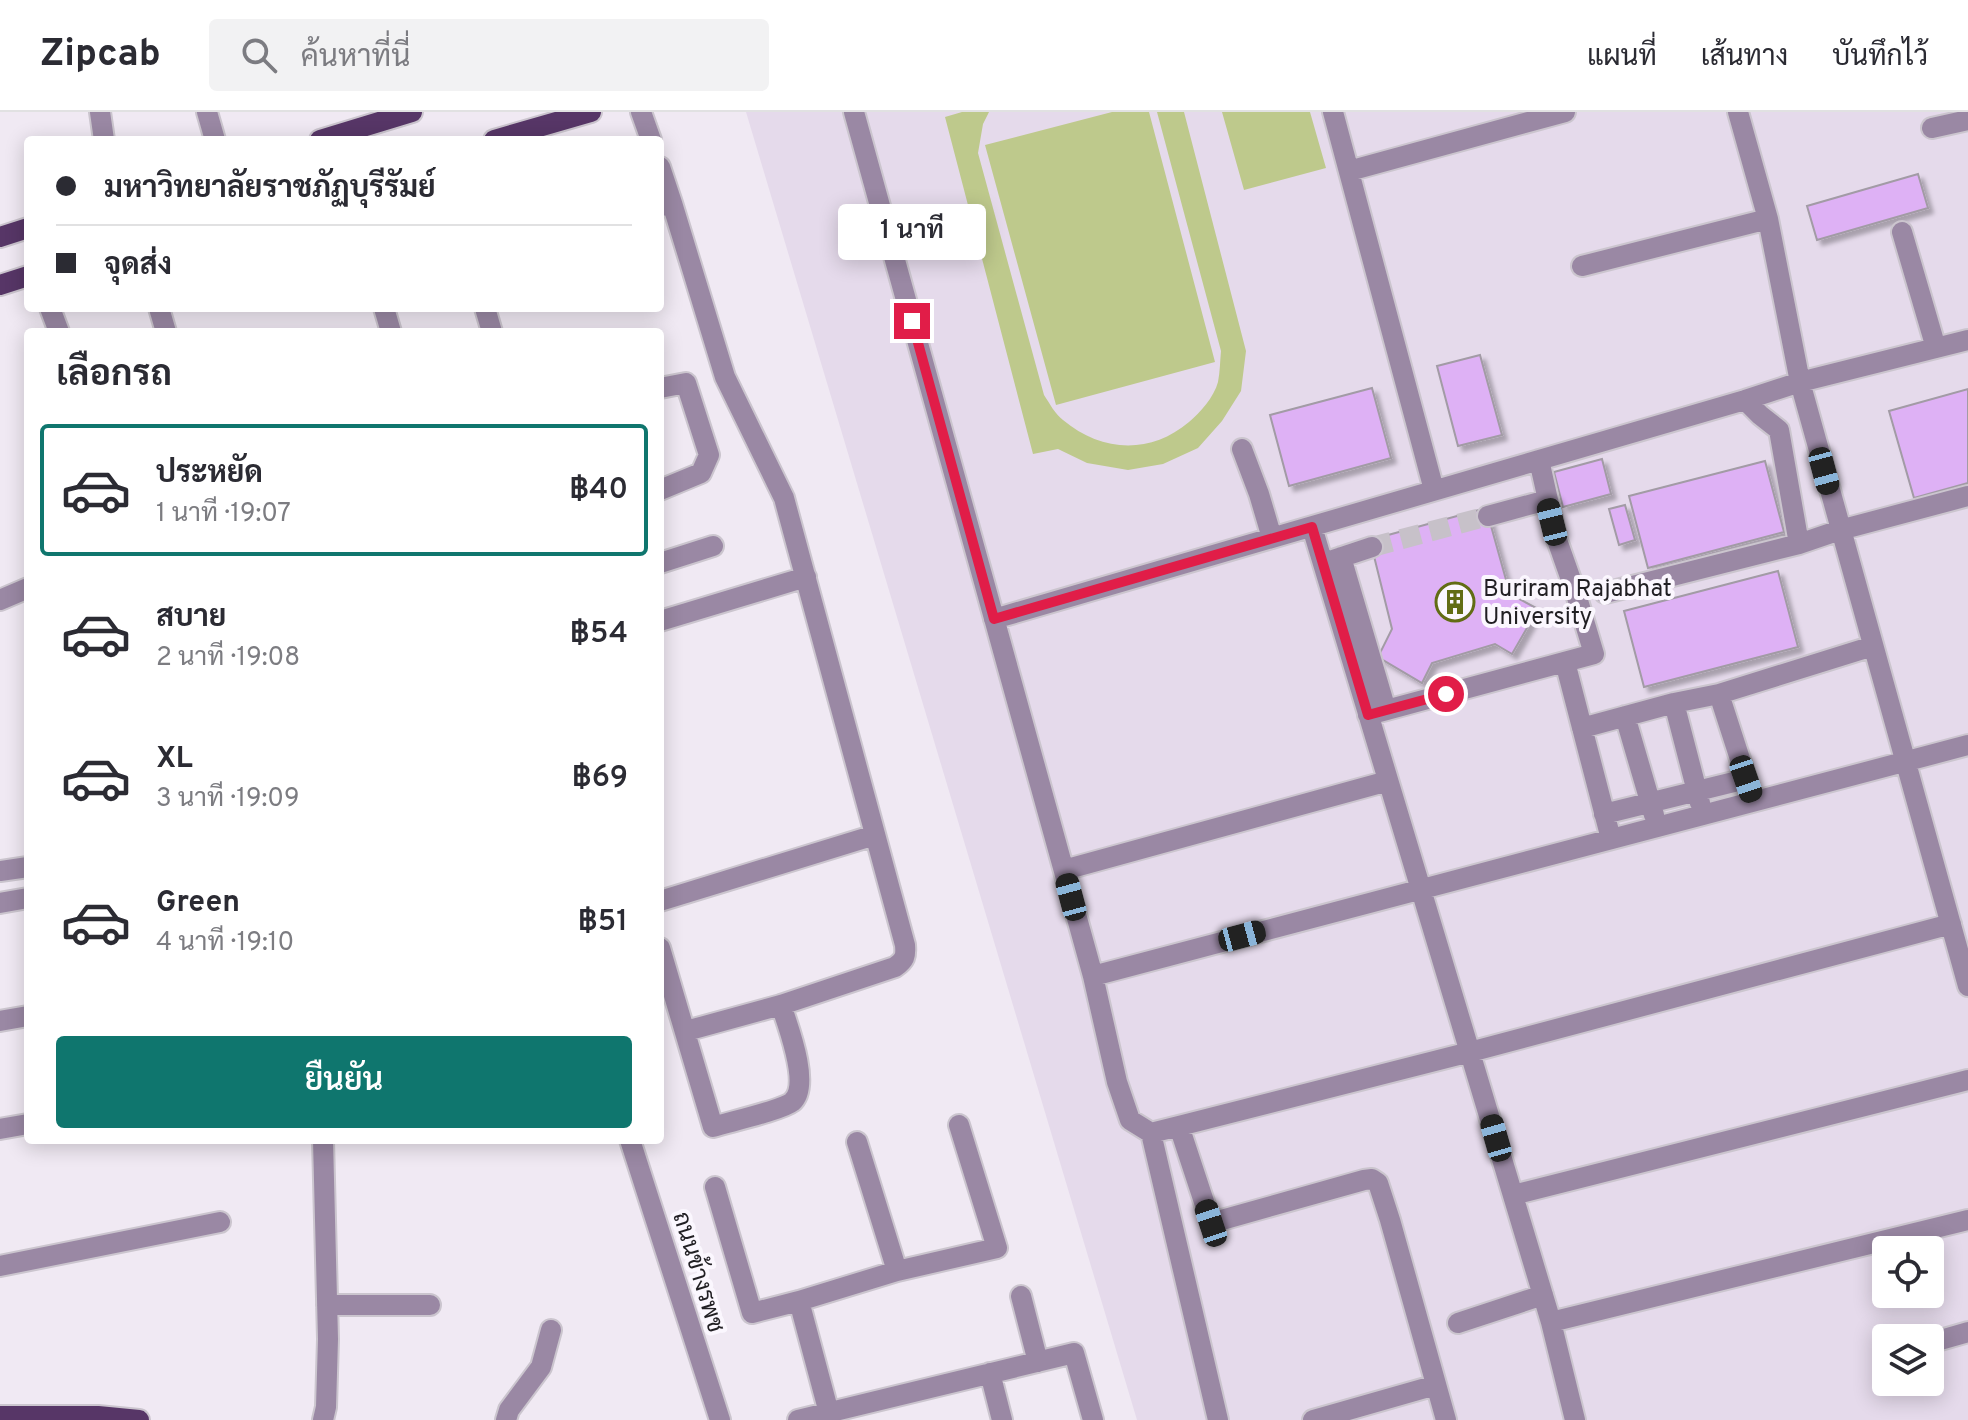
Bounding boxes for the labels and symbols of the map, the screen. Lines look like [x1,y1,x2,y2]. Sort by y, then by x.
callout: 1 นาที [838,205,986,261]
route end [894,303,930,339]
car [1806,445,1842,497]
car [1535,496,1569,548]
place label: Buriram Rajabhat University [1483,575,1672,633]
building icon: Buriram Rajabhat University [1434,581,1476,623]
route start [1428,676,1464,712]
car [1727,752,1765,806]
car [1053,871,1089,923]
car [1216,918,1268,954]
car [1478,1112,1514,1164]
car [1192,1196,1230,1250]
street label: ถนนข้างรพช [665,1208,732,1337]

